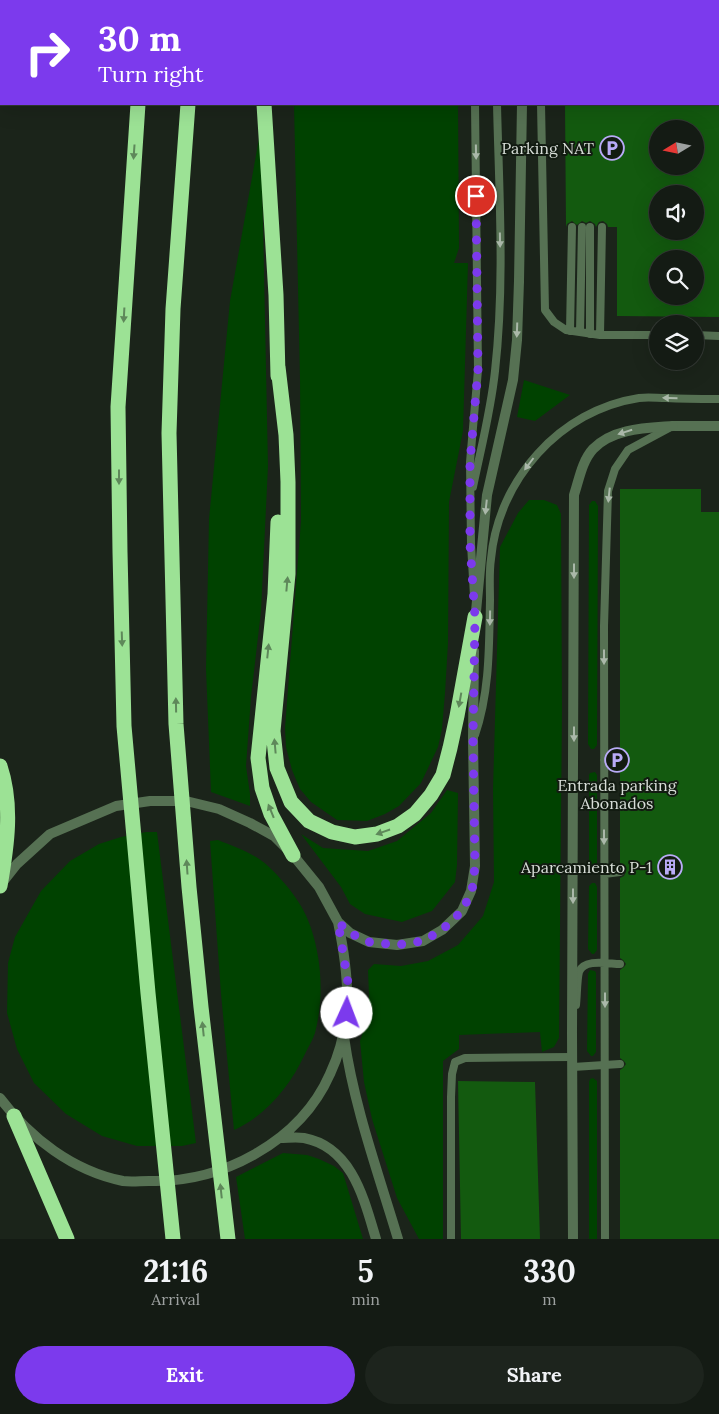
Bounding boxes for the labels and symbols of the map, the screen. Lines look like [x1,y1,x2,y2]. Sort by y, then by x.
north arrow [649,120,704,175]
parking icon: Parking NAT [599,135,625,161]
place label: Parking NAT [501,138,594,158]
one-way arrow [130,145,138,161]
one-way arrow [472,145,480,161]
pin [455,175,497,217]
one-way arrow [496,232,504,248]
one-way arrow [119,307,127,323]
one-way arrow [513,322,521,338]
one-way arrow [662,394,678,402]
one-way arrow [617,429,632,437]
one-way arrow [524,457,534,471]
one-way arrow [115,469,123,485]
one-way arrow [604,487,612,503]
one-way arrow [482,499,490,515]
one-way arrow [570,563,578,579]
one-way arrow [283,576,291,592]
one-way arrow [486,610,494,626]
one-way arrow [118,632,126,648]
one-way arrow [264,643,272,659]
one-way arrow [600,650,608,666]
one-way arrow [456,692,464,708]
one-way arrow [171,697,179,713]
one-way arrow [570,726,578,742]
one-way arrow [271,738,279,754]
parking icon: Entrada parking Abonados [604,747,630,773]
place label: Entrada parking Abonados [557,775,678,813]
one-way arrow [267,803,275,818]
one-way arrow [375,828,390,836]
one-way arrow [600,830,608,846]
building icon: Aparcamiento P-1 [657,854,683,880]
place label: Aparcamiento P-1 [520,857,652,877]
one-way arrow [183,859,191,875]
one-way arrow [569,888,577,904]
position arrow [320,986,372,1038]
one-way arrow [601,992,609,1008]
one-way arrow [199,1021,207,1037]
one-way arrow [217,1182,225,1198]

